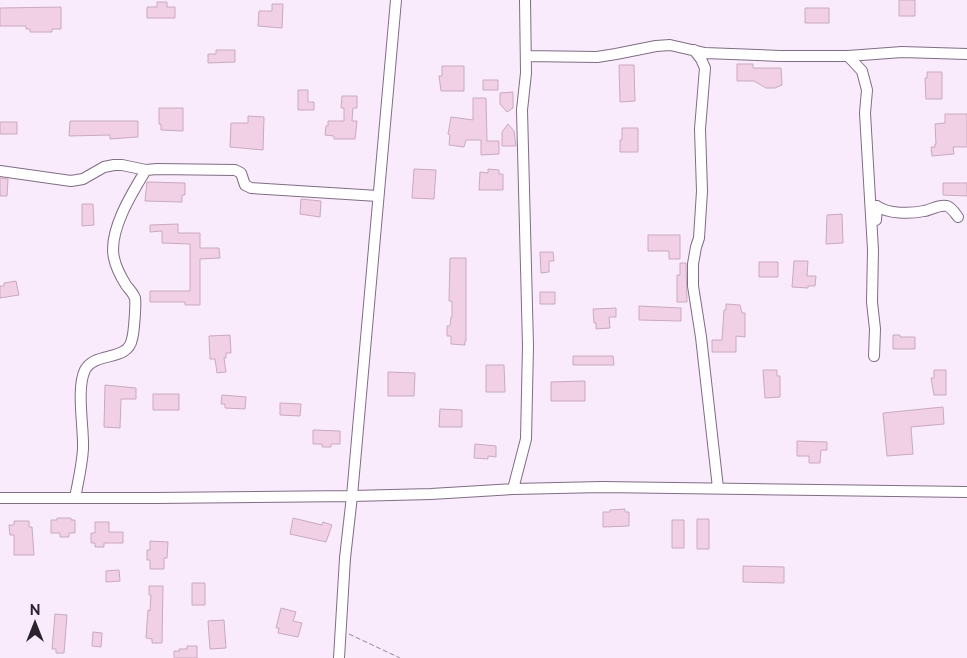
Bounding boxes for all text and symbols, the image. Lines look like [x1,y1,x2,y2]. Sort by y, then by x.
north arrow [10,598,60,648]
text: N [30,602,40,618]

